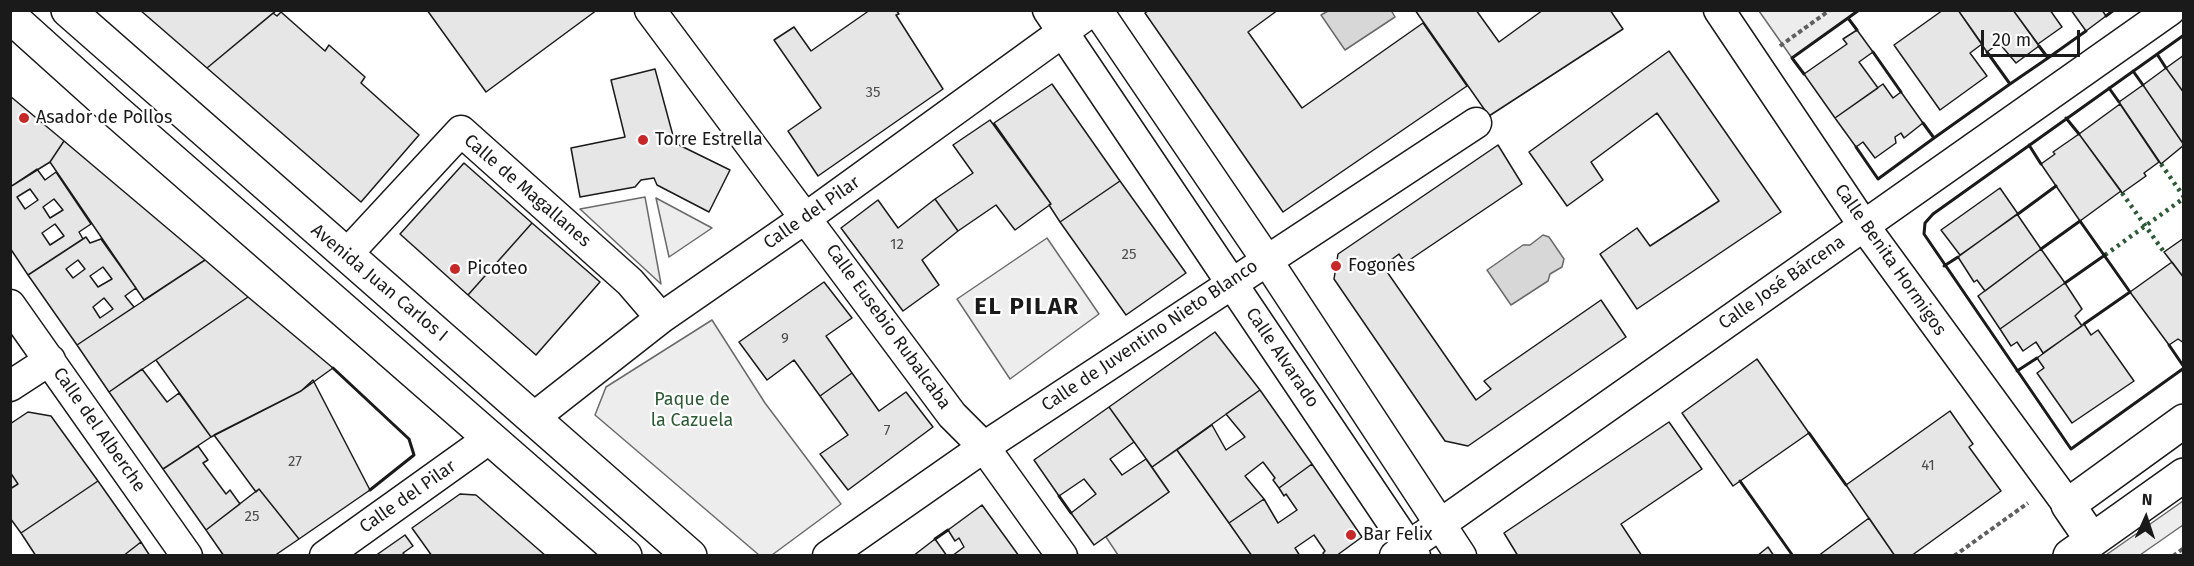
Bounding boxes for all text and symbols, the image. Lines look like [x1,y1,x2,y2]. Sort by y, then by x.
scale bar [1984,18,2083,56]
text: 20 m [1992,29,2031,51]
house number: 35 [866,84,880,102]
place label: Asador de Pollos [36,107,172,129]
marker: Asador de Pollos [17,111,31,125]
place label: Torre Estrella [655,129,763,151]
street label: Calle de Magallanes [459,130,595,252]
marker: Torre Estrella [636,133,650,147]
street label: Calle del Pilar [760,172,864,254]
street label: Calle Benita Hormigos [1830,180,1950,340]
street label: Avenida Juan Carlos I [306,220,452,346]
street label: Calle José Bárcena [1715,231,1849,335]
house number: 12 [890,236,904,254]
street label: Calle Eusebio Rubalcaba [821,240,955,414]
house number: 25 [1122,246,1136,264]
street label: Calle de Juventino Nieto Blanco [1038,255,1262,417]
place label: Fogones [1348,255,1415,277]
place label: Picoteo [467,258,528,280]
marker: Fogones [1329,259,1343,273]
marker: Picoteo [448,262,462,276]
district label: EL PILAR [974,293,1080,321]
street label: Calle Alvarado [1241,304,1323,412]
house number: 9 [781,330,789,348]
street label: Calle del Alberche [48,364,150,496]
park label: Paque de la Cazuela [651,389,733,432]
house number: 7 [884,422,890,440]
house number: 27 [288,453,302,471]
street label: Calle del Pilar [356,456,460,538]
house number: 41 [1921,457,1935,475]
north arrow [2116,488,2176,548]
text: N [2141,490,2153,509]
house number: 25 [245,508,259,526]
place label: Bar Felix [1363,524,1433,546]
marker: Bar Felix [1344,528,1358,542]

